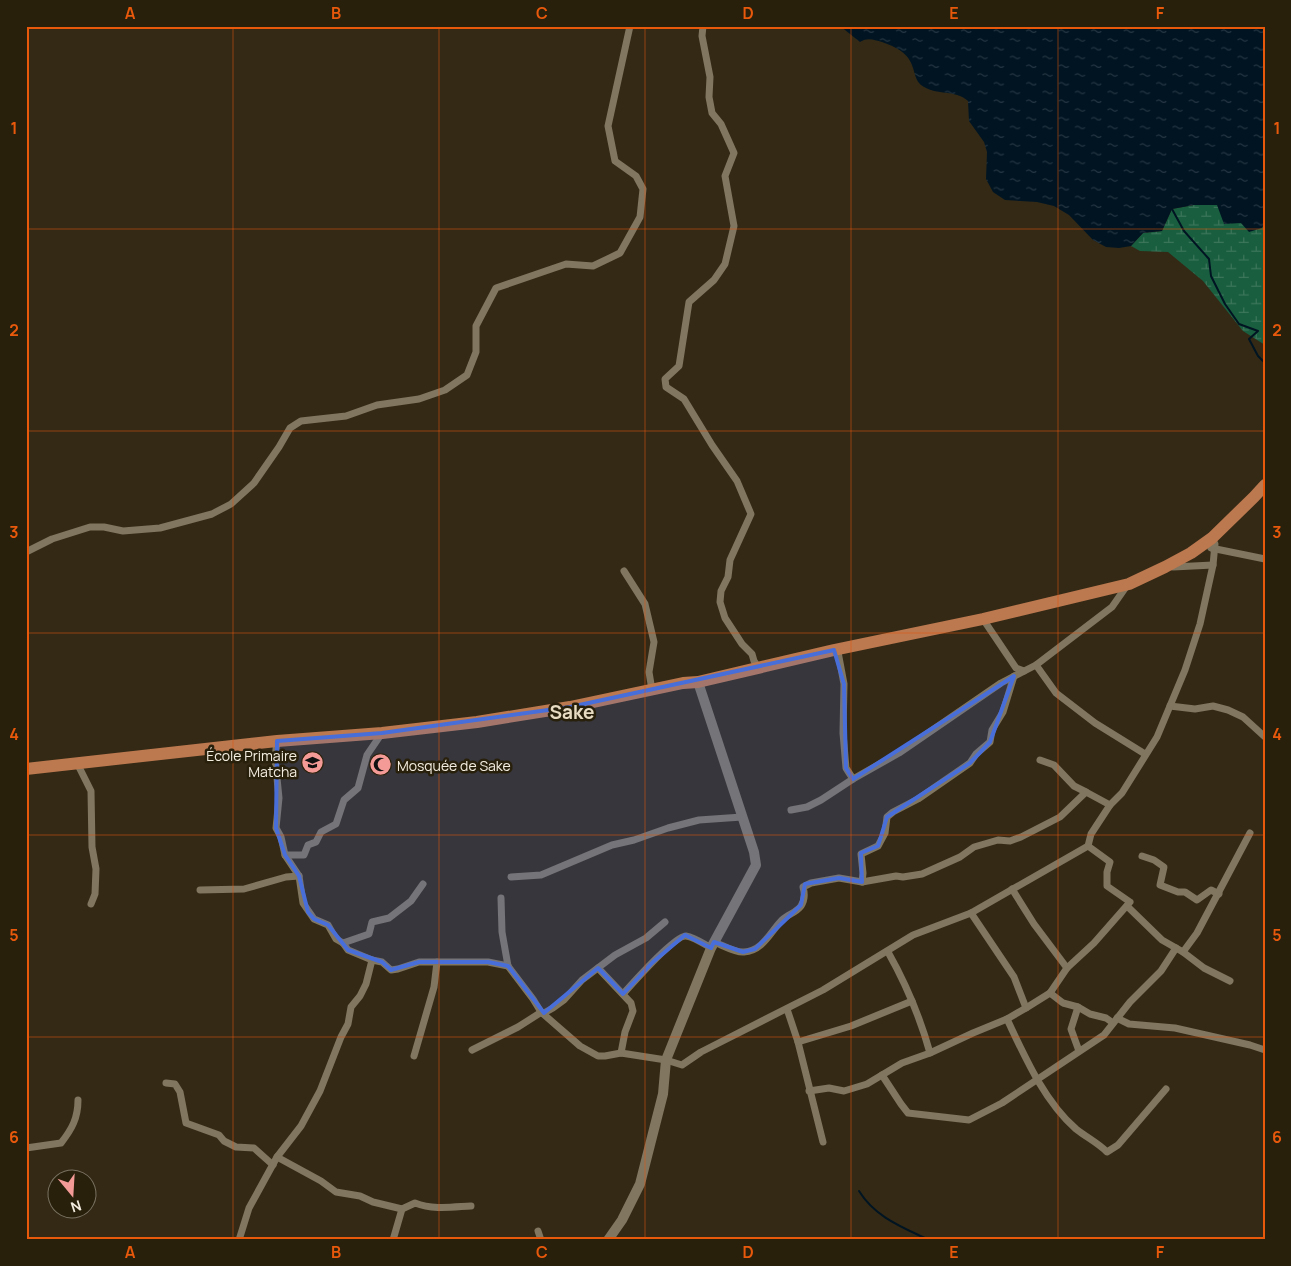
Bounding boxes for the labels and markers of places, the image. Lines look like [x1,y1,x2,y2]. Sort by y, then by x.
place label: École Primaire Matcha [206,746,297,781]
school or university icon: École Primaire Matcha [301,751,325,775]
mosque icon: Mosquée de Sake [369,753,393,777]
place label: Mosquée de Sake [397,756,511,775]

